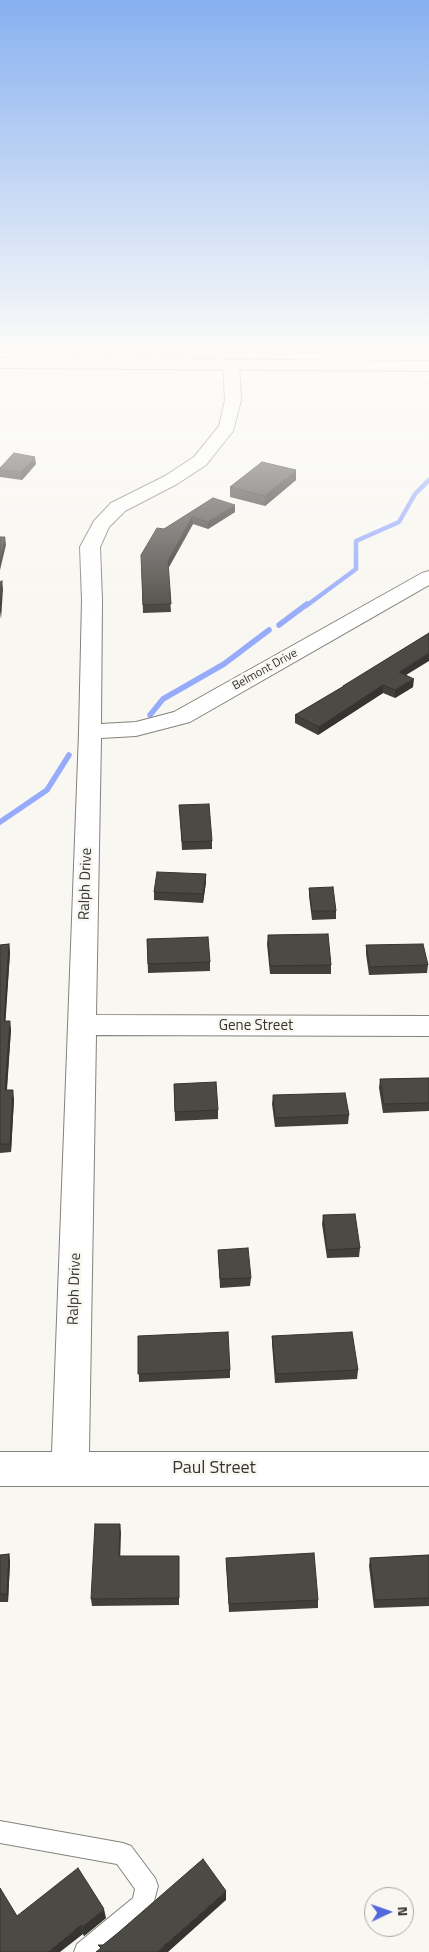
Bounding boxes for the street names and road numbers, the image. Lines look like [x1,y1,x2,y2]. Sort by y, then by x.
street label: Belmont Drive [230,646,300,694]
street label: Ralph Drive [76,848,96,920]
street label: Gene Street [219,1017,293,1035]
street label: Ralph Drive [65,1253,85,1325]
street label: Paul Street [172,1458,256,1480]

